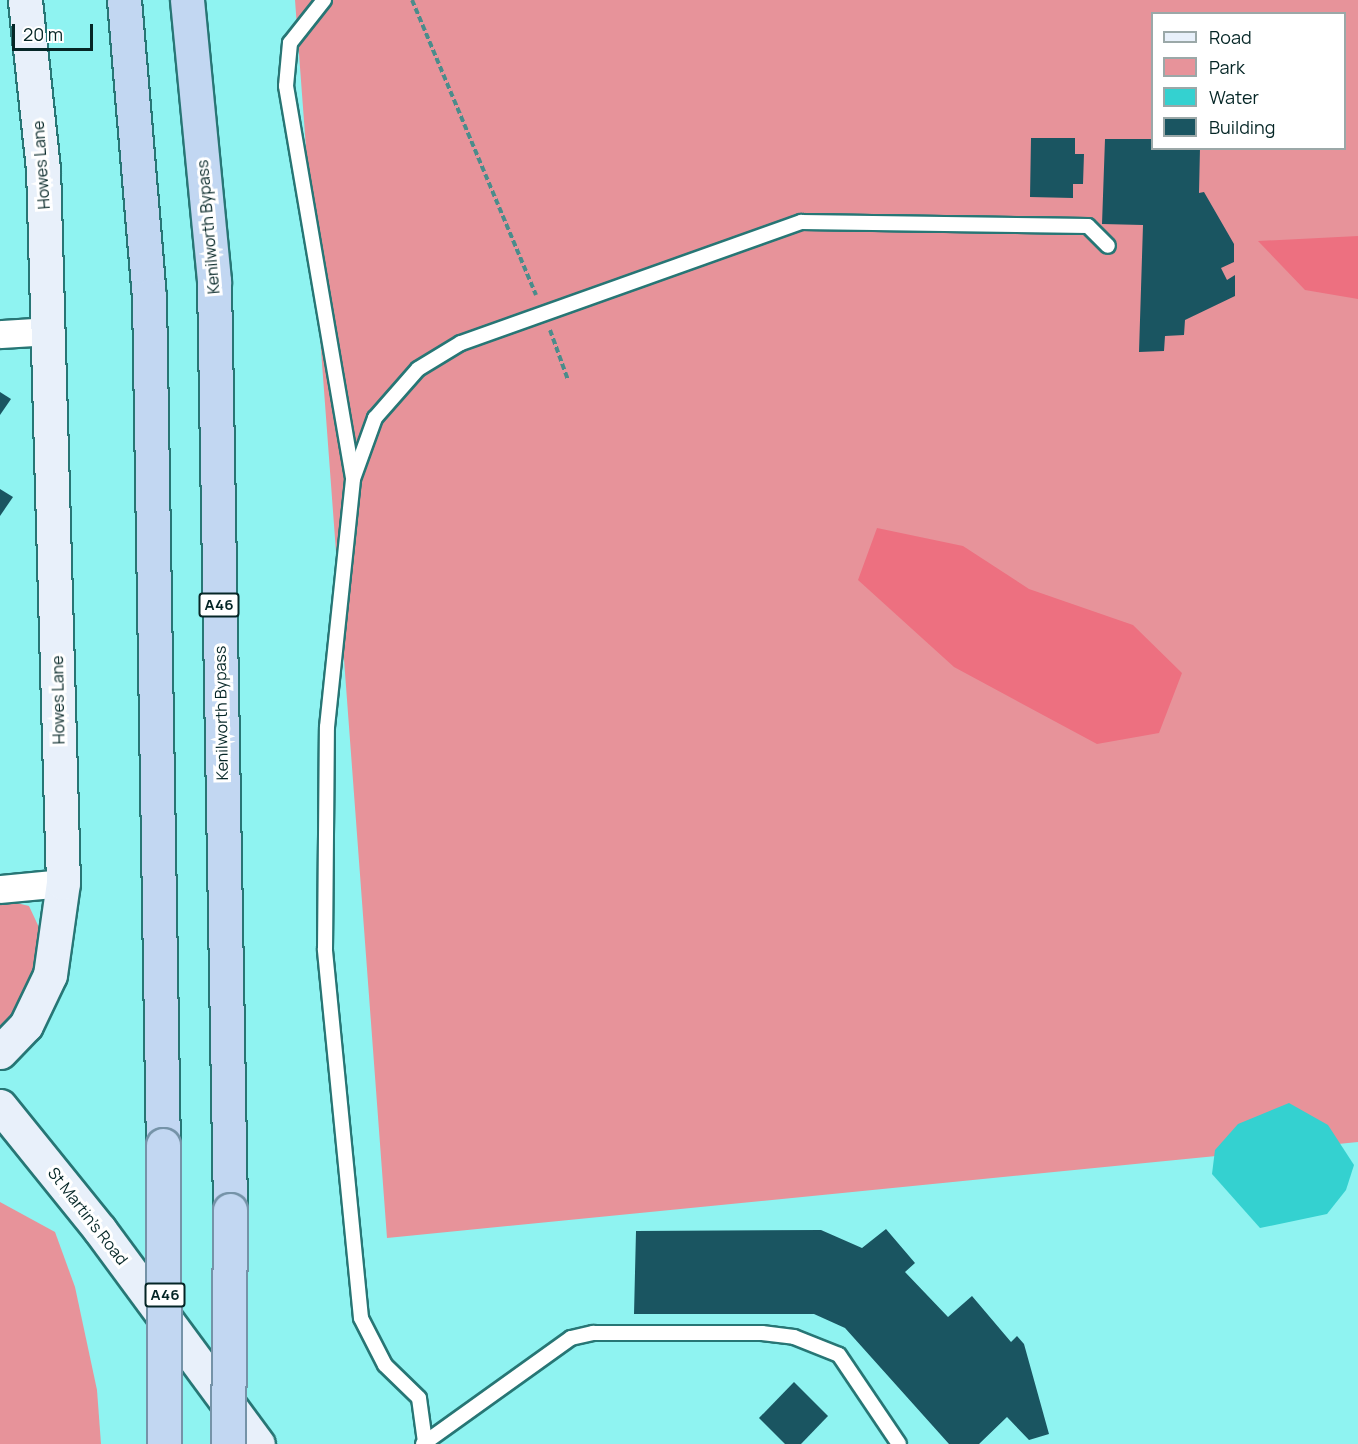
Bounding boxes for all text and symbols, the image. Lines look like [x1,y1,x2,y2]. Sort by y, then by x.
scale bar [15,12,96,50]
legend [1151,12,1346,150]
text: 20 m [23,22,63,46]
text: Road [1209,25,1252,49]
text: Park [1209,55,1245,79]
text: Water [1209,85,1259,109]
text: Building [1209,115,1275,139]
street label: Howes Lane [28,120,54,210]
street label: Kenilworth Bypass [193,159,223,295]
road number: A46 [198,593,240,617]
street label: Kenilworth Bypass [210,646,232,780]
street label: Howes Lane [48,655,68,745]
street label: St Martin's Road [44,1164,132,1268]
road number: A46 [144,1283,186,1307]

